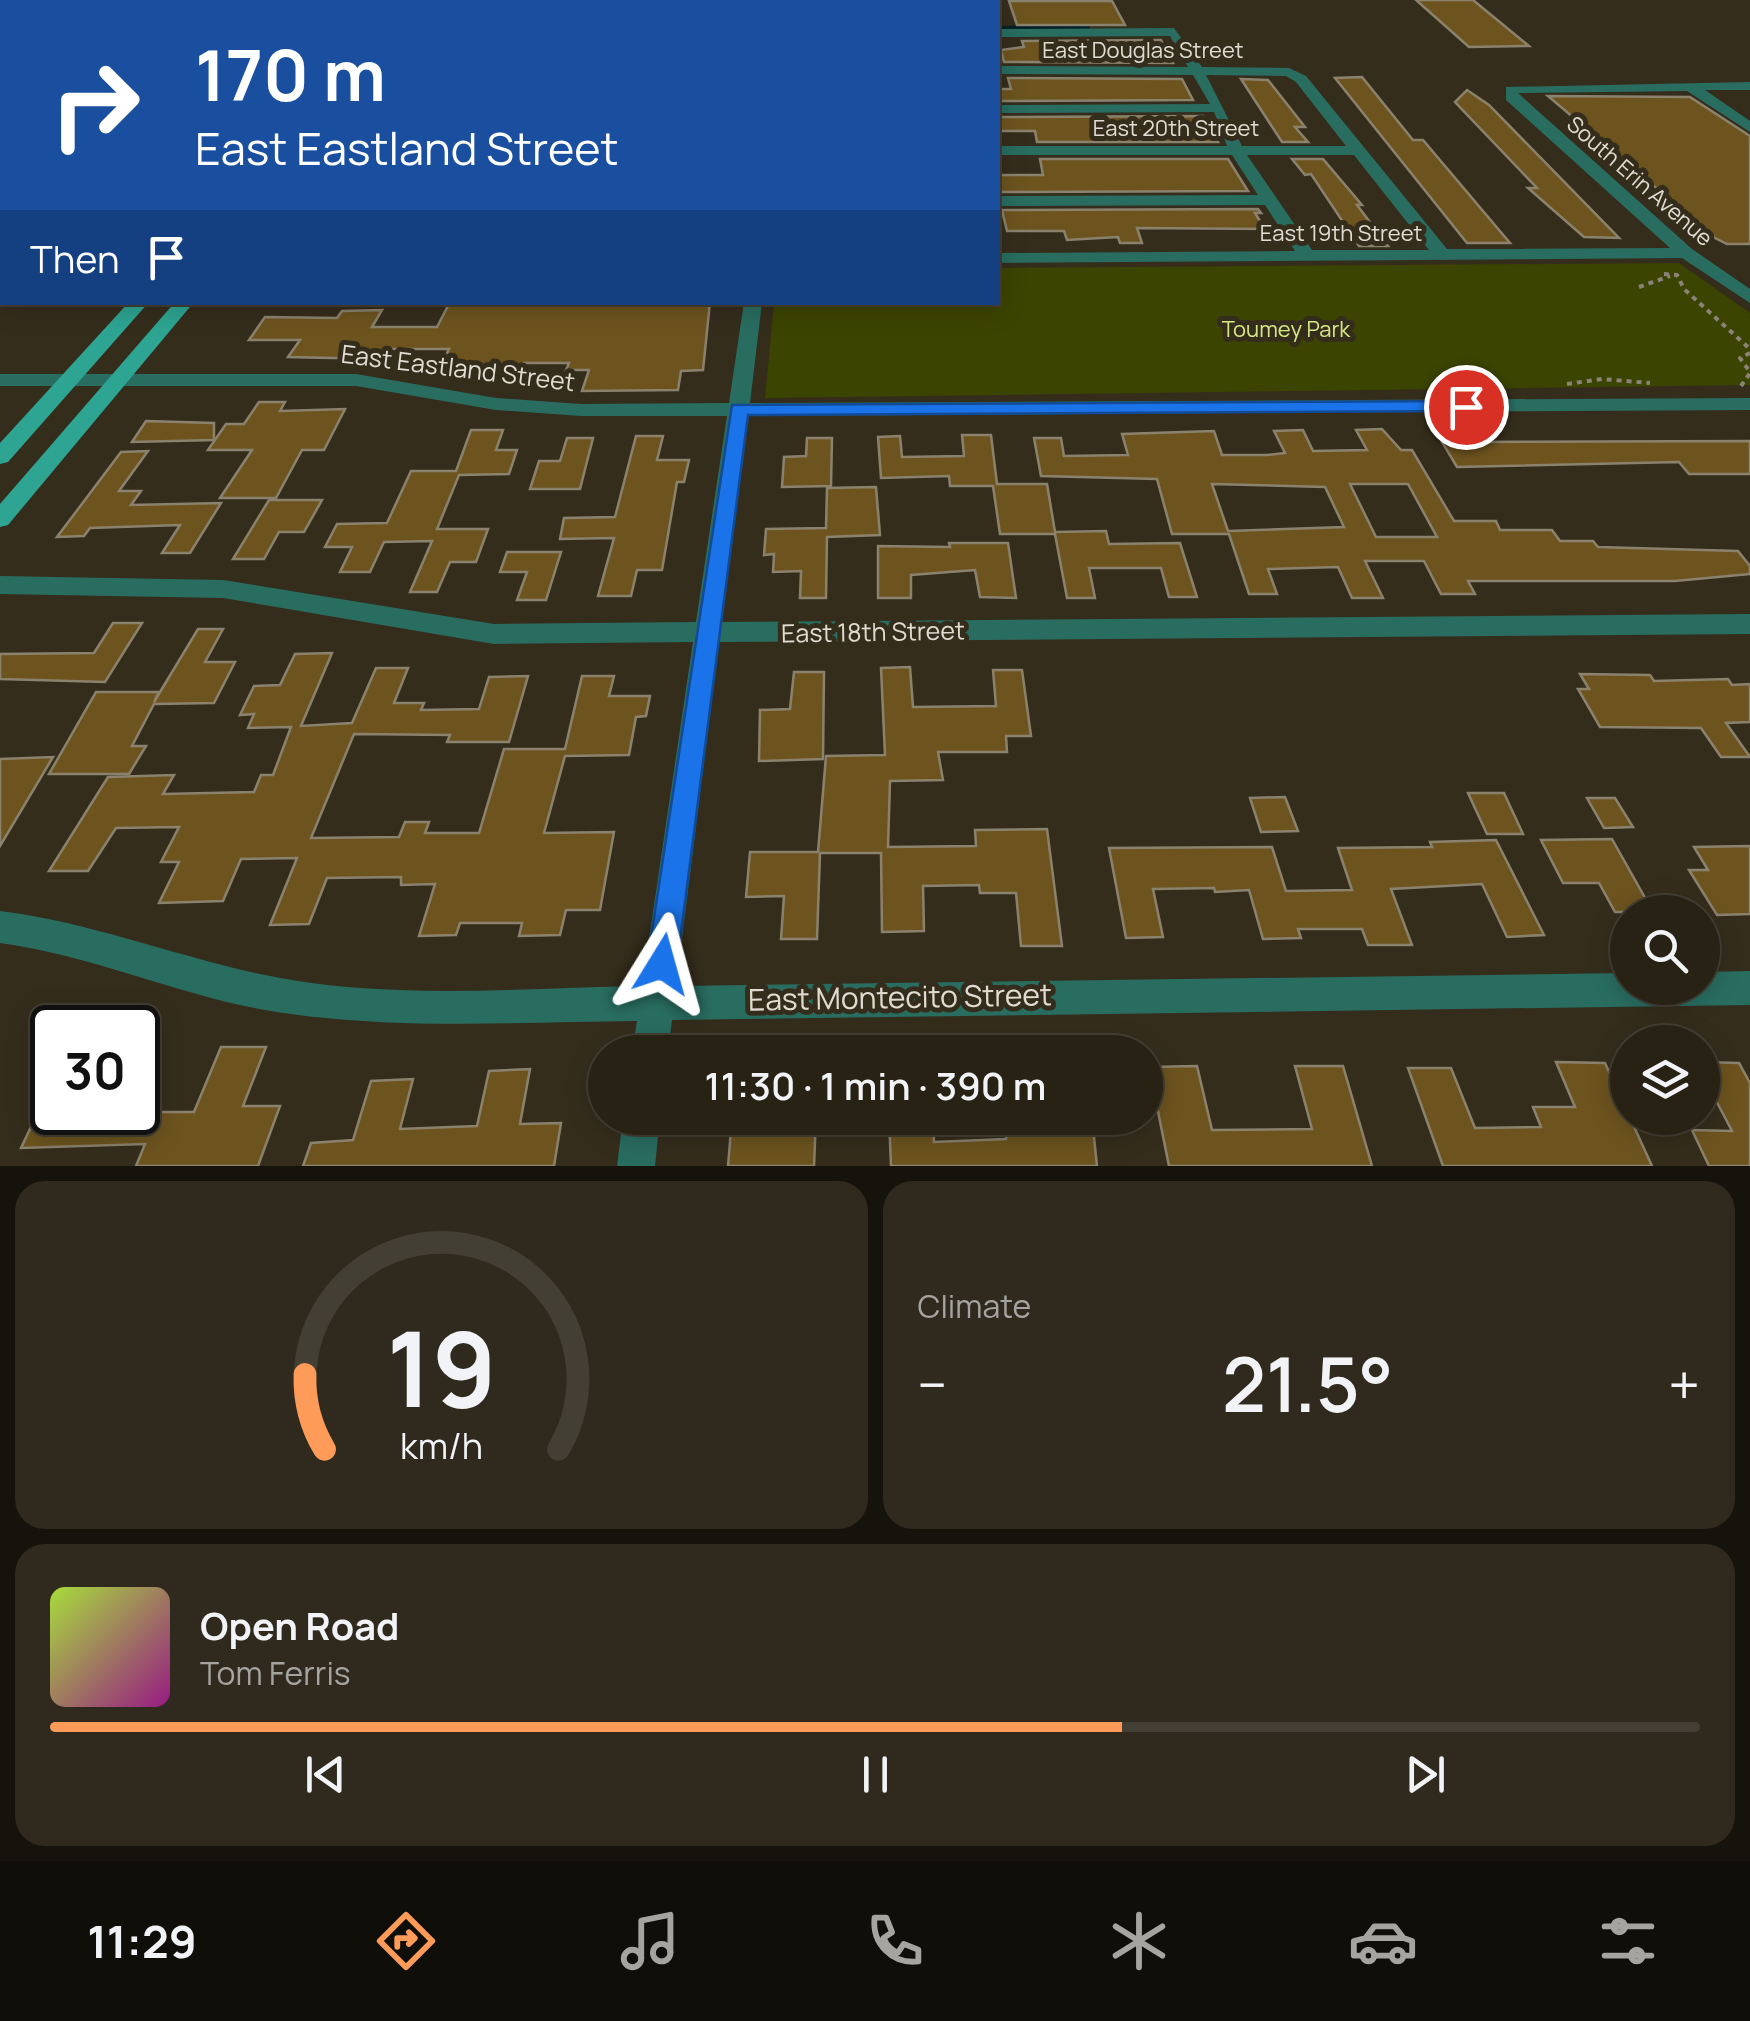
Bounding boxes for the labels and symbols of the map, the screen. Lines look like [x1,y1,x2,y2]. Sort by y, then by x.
street label: East Douglas Street [1042,35,1244,65]
street label: South Erin Avenue [1561,109,1719,253]
street label: East 20th Street [1093,113,1259,143]
street label: East 19th Street [1260,218,1423,248]
park label: Toumey Park [1222,314,1351,344]
street label: East Eastland Street [339,336,577,399]
pin [1424,365,1509,450]
street label: East 18th Street [781,612,965,651]
position arrow [610,912,714,1016]
street label: East Montecito Street [748,973,1052,1020]
speed limit sign: 30 [30,1005,160,1135]

